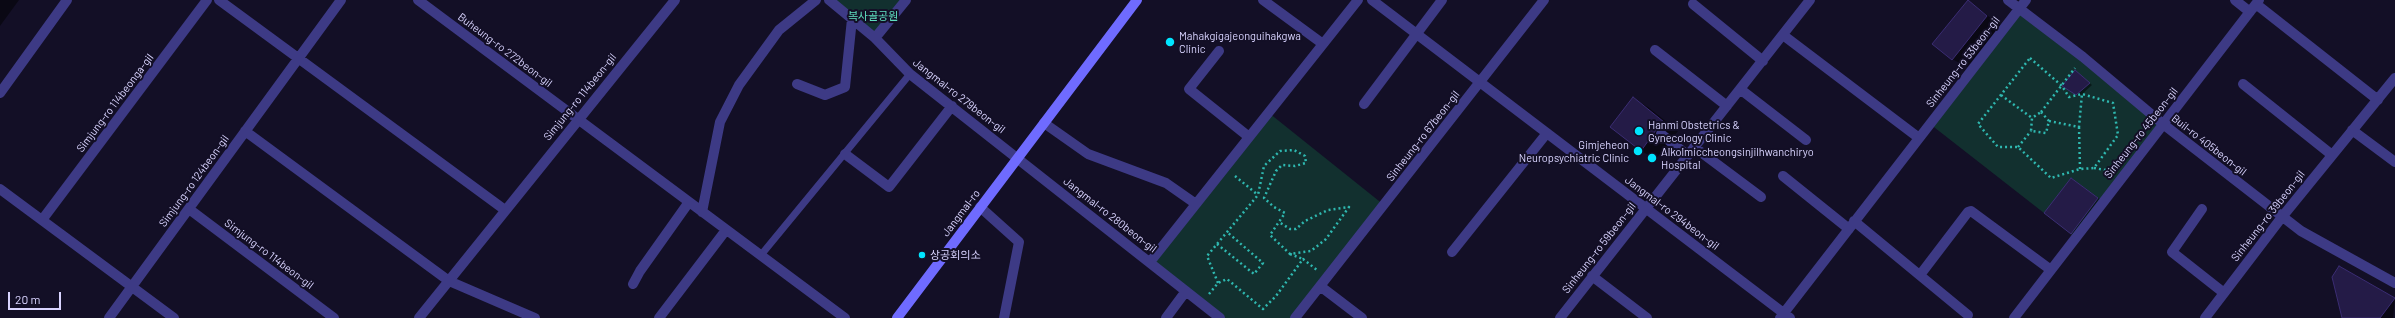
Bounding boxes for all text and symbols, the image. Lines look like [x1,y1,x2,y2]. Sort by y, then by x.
park label: 복사골공원 [848,9,898,23]
street label: Buheung-ro 272beon-gil [455,10,555,90]
street label: Sinheung-ro 53beon-gil [1923,14,2003,110]
place label: Mahakgigajeonguihakgwa Clinic [1179,29,1301,55]
marker: Mahakgigajeonguihakgwa Clinic [1164,36,1176,48]
street label: Simjung-ro 114beonga-gil [74,51,156,155]
street label: Simjung-ro 114beon-gil [541,51,619,143]
street label: Jangmal-ro 279beon-gil [910,56,1008,136]
street label: Sinheung-ro 45beon-gil [2101,85,2181,181]
street label: Sinheung-ro 67beon-gil [1384,88,1462,184]
street label: Buil-ro 405beon-gil [2169,112,2249,178]
place label: Hanmi Obstetrics & Gynecology Clinic [1648,118,1740,144]
marker: Hanmi Obstetrics & Gynecology Clinic [1633,125,1645,137]
street label: Simjung-ro 124beon-gil [156,133,232,229]
place label: Gimjeheon Neuropsychiatric Clinic [1519,138,1629,164]
marker: Gimjeheon Neuropsychiatric Clinic [1632,145,1644,157]
place label: Alkolmiccheongsinjilhwanchiryo Hospital [1661,145,1814,171]
marker: Alkolmiccheongsinjilhwanchiryo Hospital [1646,152,1658,164]
street label: Sinheung-ro 39beon-gil [2228,168,2308,264]
street label: Jangmal-ro 294beon-gil [1622,173,1722,253]
street label: Jangmal-ro 280beon-gil [1061,175,1159,255]
street label: Jangmal-ro [939,187,983,239]
street label: Sinheung-ro 59beon-gil [1559,200,1639,296]
street label: Simjung-ro 114beon-gil [222,216,316,292]
place label: 상공회의소 [930,248,981,262]
marker: 상공회의소 [917,250,927,260]
scale bar [10,284,63,310]
text: 20 m [15,292,41,306]

